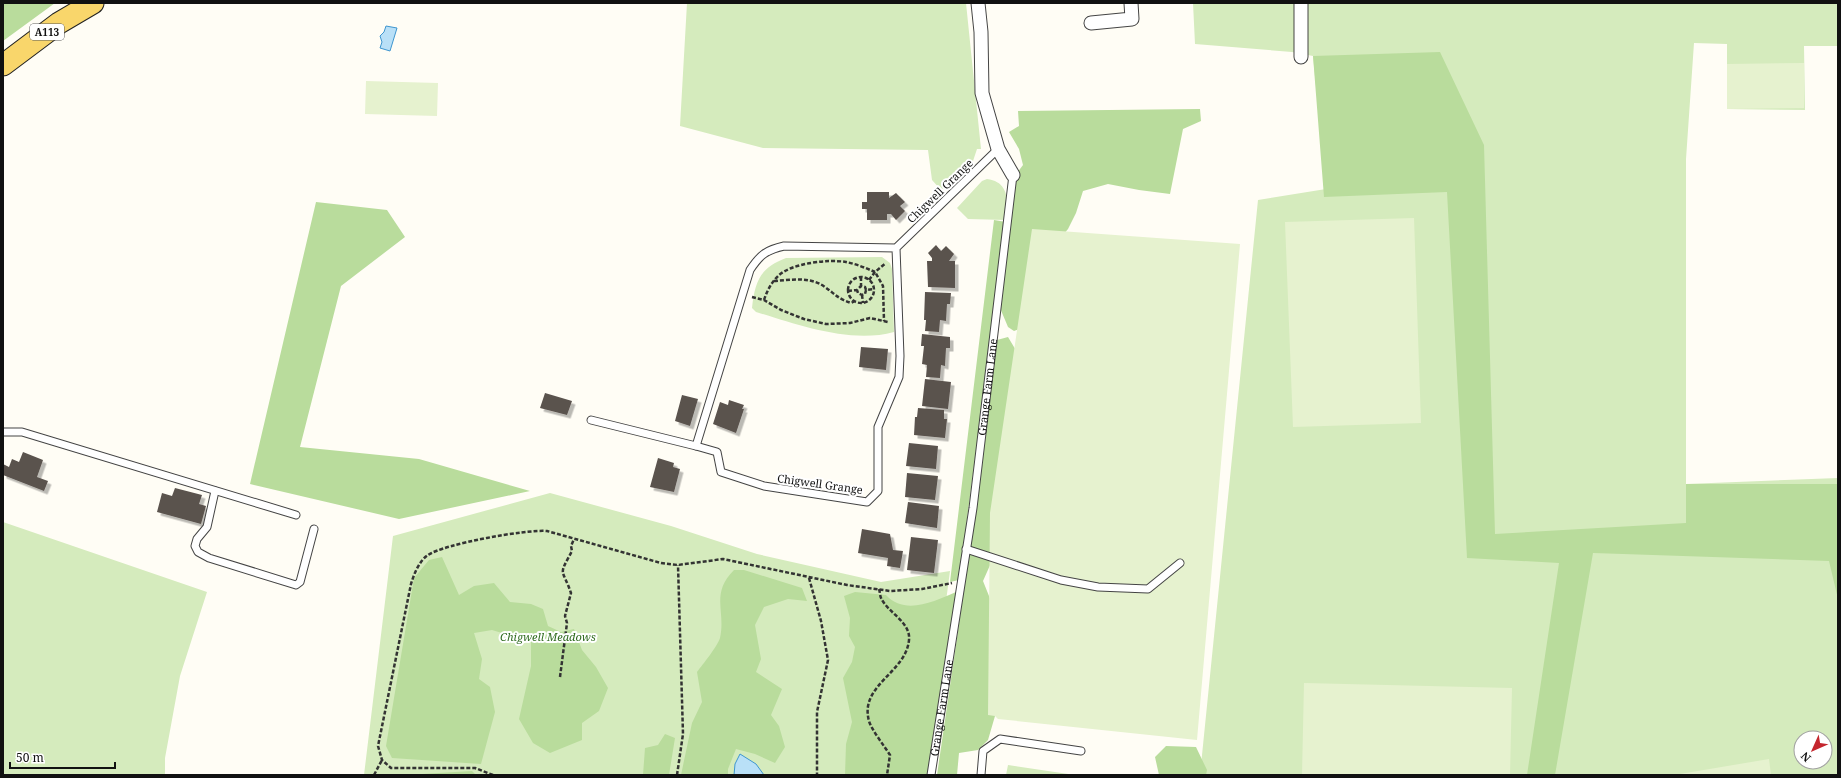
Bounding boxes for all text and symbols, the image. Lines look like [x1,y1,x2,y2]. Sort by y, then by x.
road number: A113 [30,24,64,40]
street label: Chigwell Grange [903,155,976,226]
street label: Grange Farm Lane [974,338,1000,436]
street label: Chigwell Grange [776,470,864,497]
park label: Chigwell Meadows [500,629,596,644]
street label: Grange Farm Lane [926,658,956,757]
north arrow [1793,730,1833,770]
scale bar [10,744,115,770]
text: 50 m [16,749,44,766]
text: N [1797,749,1814,766]

